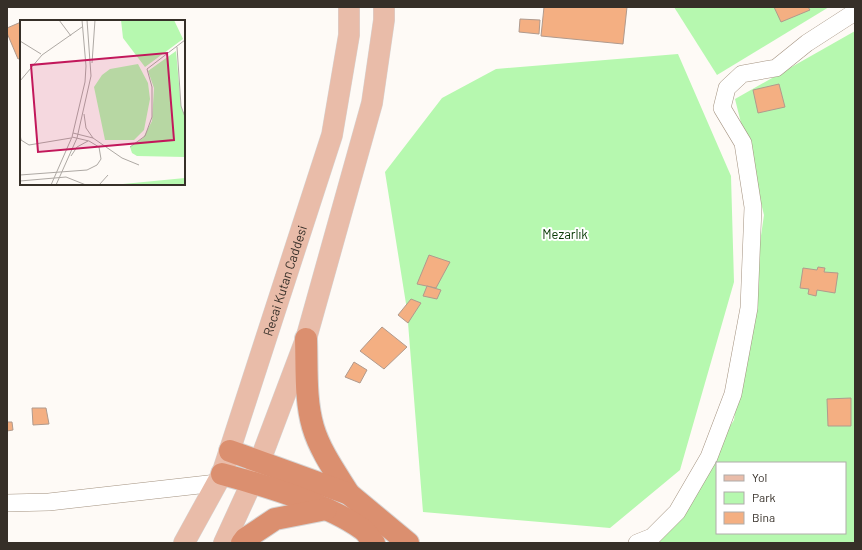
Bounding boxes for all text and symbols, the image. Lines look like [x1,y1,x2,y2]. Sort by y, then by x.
inset map [20,20,185,185]
street label: Recai Kutan Caddesi [259,223,310,338]
park label: Mezarlık [542,226,588,242]
legend [716,462,846,534]
text: Yol [752,470,767,484]
text: Park [752,490,776,504]
text: Bina [752,510,775,524]

